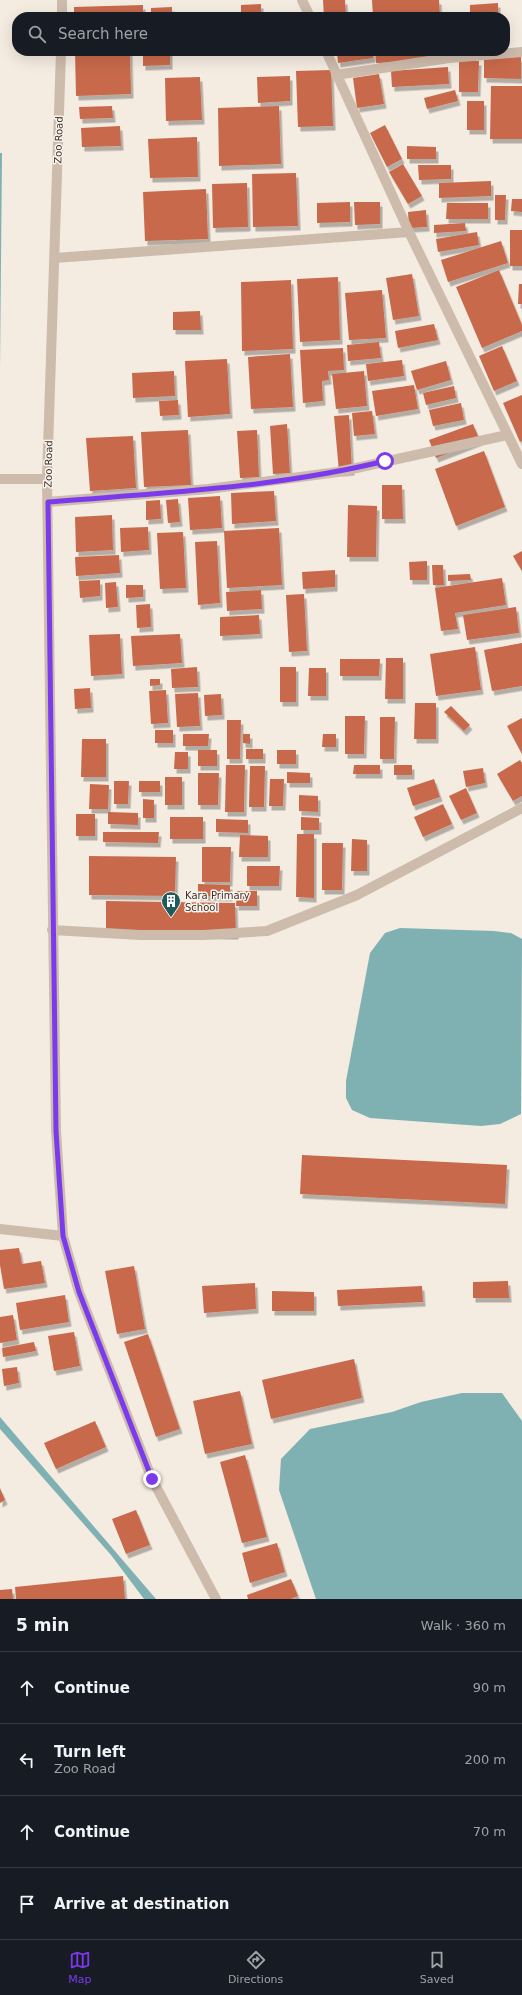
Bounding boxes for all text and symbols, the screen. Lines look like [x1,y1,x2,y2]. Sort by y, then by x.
search box [12,12,510,56]
icon: search [26,23,48,45]
text: Search here [58,25,148,43]
street label: Zoo Road [52,116,65,164]
street label: Zoo Road [43,440,54,488]
route start [376,452,394,470]
building icon: Kara Primary School [160,890,182,918]
place label: Kara Primary School [185,890,250,913]
route end [143,1470,161,1488]
text: 5 min [16,1615,69,1635]
text: Walk · 360 m [421,1618,506,1633]
icon: ahead [16,1677,38,1699]
text: Continue [54,1679,130,1697]
text: 90 m [473,1680,506,1695]
text: Turn left [54,1743,126,1761]
icon: left [16,1749,38,1771]
text: 200 m [464,1752,506,1767]
text: Zoo Road [54,1761,116,1776]
icon: ahead [16,1821,38,1843]
text: Continue [54,1823,130,1841]
text: 70 m [473,1824,506,1839]
icon: arrive [16,1893,38,1915]
text: Arrive at destination [54,1895,229,1913]
tab: Map [68,1949,91,1986]
tab: Directions [228,1949,283,1986]
tab: Saved [420,1949,454,1986]

